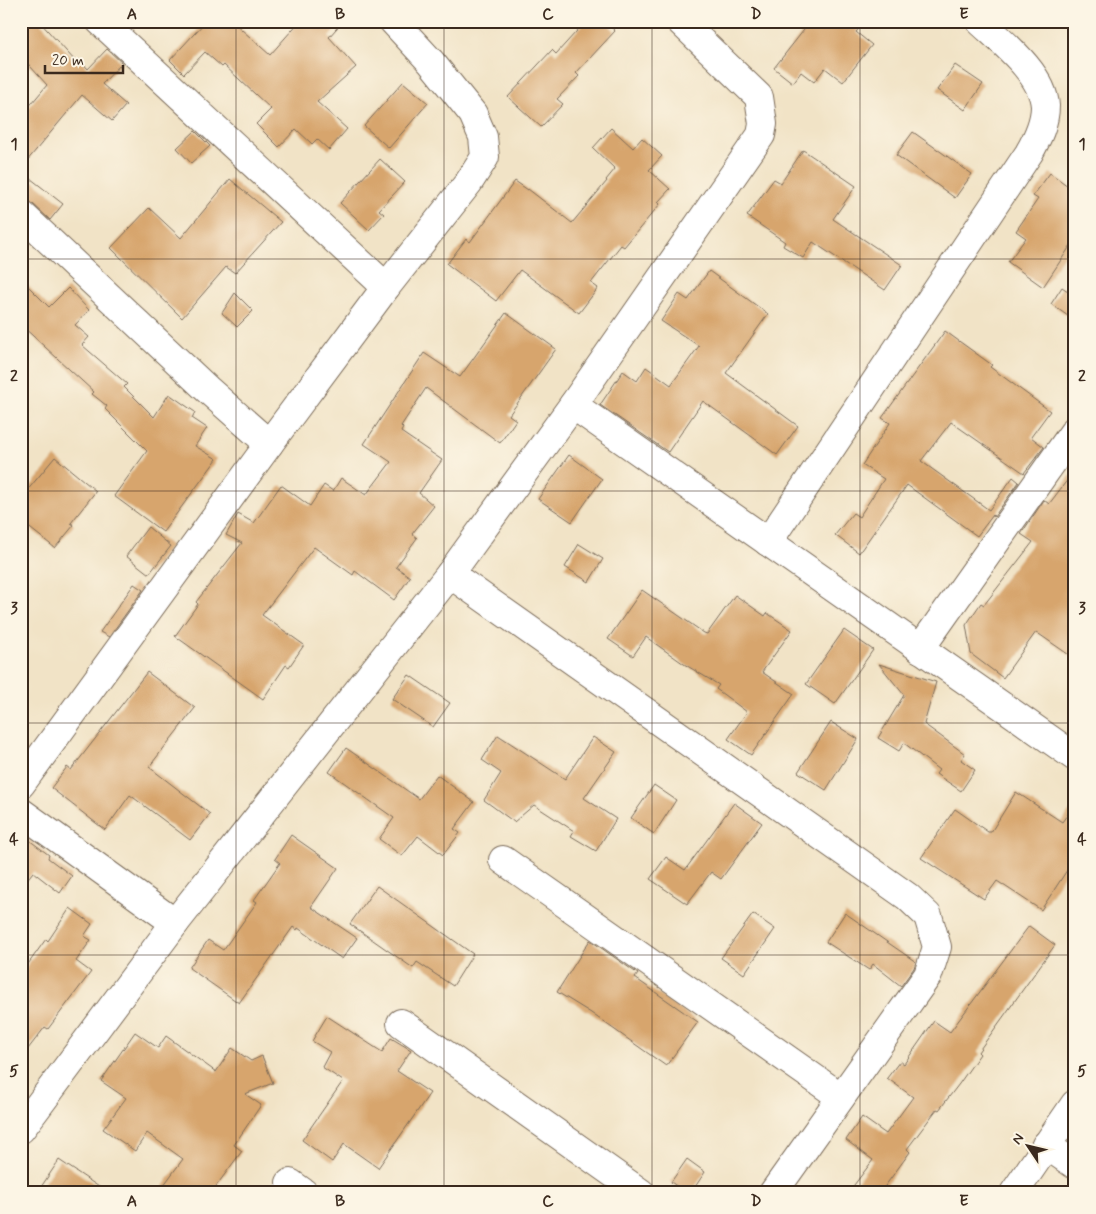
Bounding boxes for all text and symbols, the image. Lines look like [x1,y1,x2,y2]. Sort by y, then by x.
text: A [127,4,137,25]
text: B [335,4,345,25]
text: C [542,4,554,25]
text: D [750,4,762,25]
text: E [959,4,969,25]
scale bar [45,42,122,74]
text: 20 m [52,51,84,71]
text: 1 [10,134,18,155]
text: 1 [1078,134,1086,155]
text: 2 [10,366,18,387]
text: 2 [1078,366,1086,387]
text: 3 [10,598,18,619]
text: 3 [1078,598,1086,619]
text: 4 [9,829,19,850]
text: 4 [1077,829,1087,850]
text: 5 [9,1061,19,1082]
text: 5 [1077,1061,1087,1082]
north arrow [1004,1122,1054,1172]
text: N [1008,1130,1028,1148]
text: A [127,1191,137,1212]
text: B [335,1191,345,1212]
text: C [542,1191,554,1212]
text: D [750,1191,762,1212]
text: E [959,1191,969,1212]

